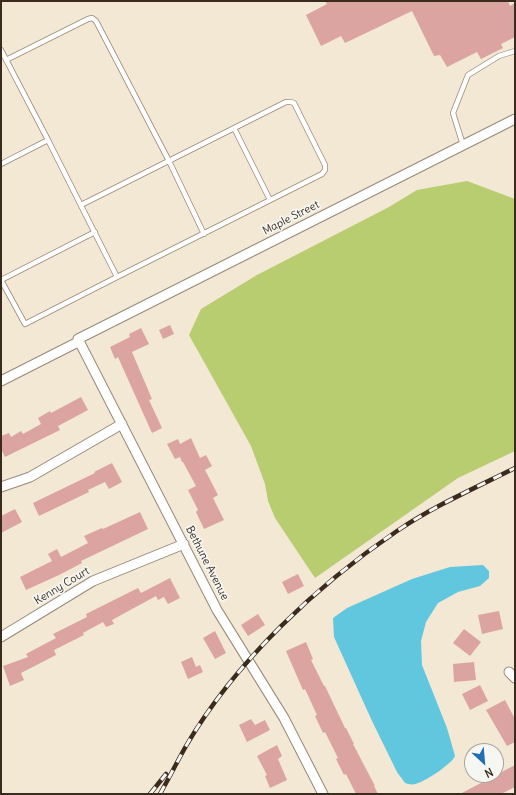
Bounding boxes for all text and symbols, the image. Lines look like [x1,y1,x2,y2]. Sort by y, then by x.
street label: Maple Street [260,198,322,238]
street label: Bethune Avenue [183,524,231,602]
street label: Kenny Court [32,564,92,608]
north arrow [464,743,504,783]
text: N [482,765,495,781]

